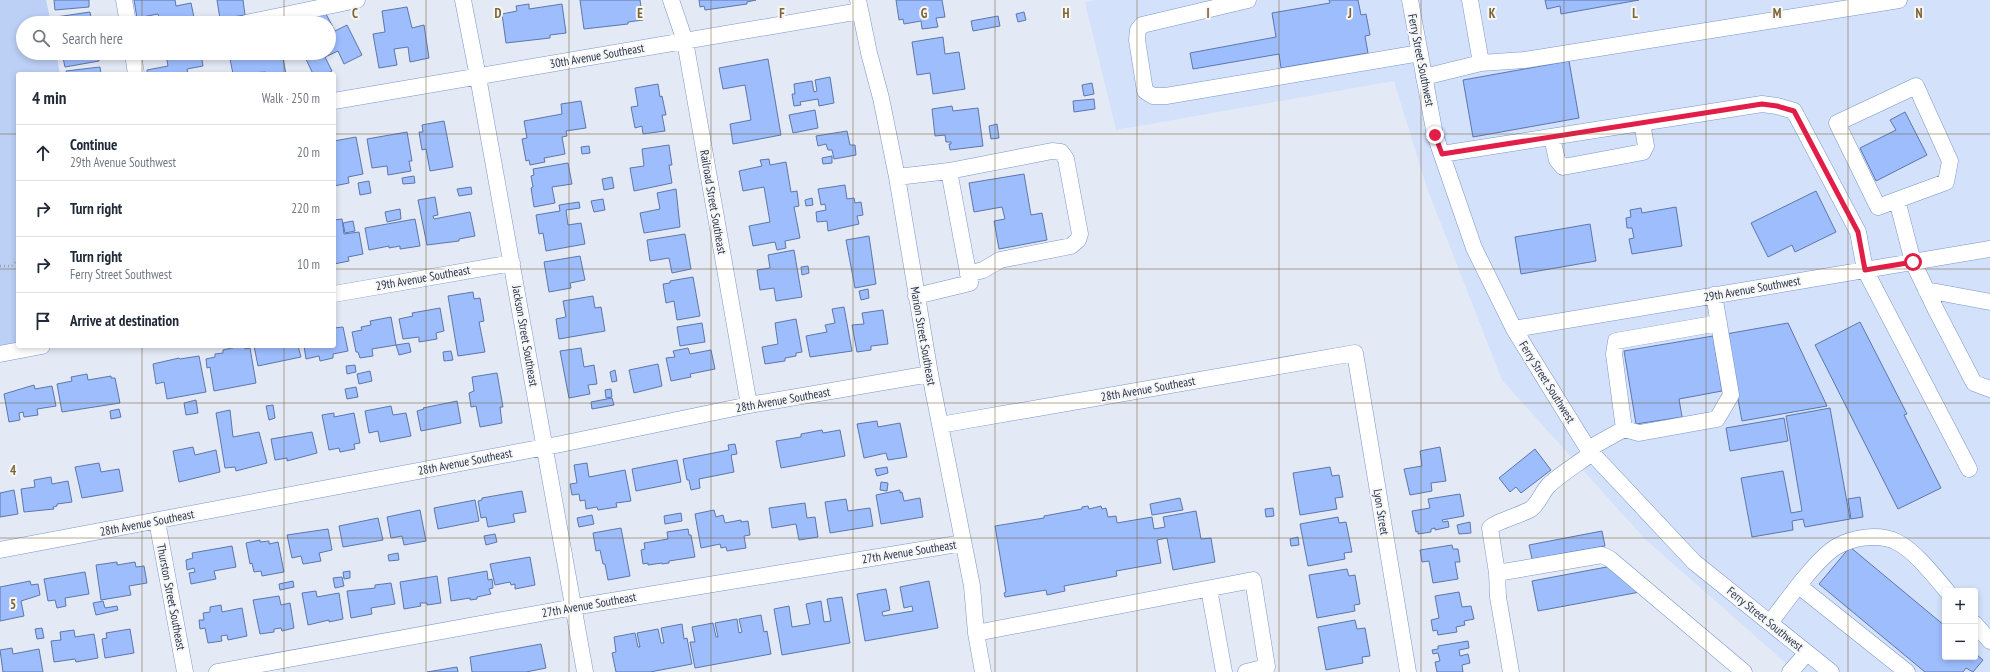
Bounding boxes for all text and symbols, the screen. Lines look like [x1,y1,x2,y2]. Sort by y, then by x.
text: C [352,5,358,22]
text: D [495,5,502,22]
text: E [637,5,643,22]
text: F [779,5,785,22]
text: G [921,5,928,22]
text: H [1063,5,1070,22]
text: I [1206,5,1210,22]
text: J [1347,5,1352,22]
text: K [1489,5,1496,22]
text: L [1632,5,1638,22]
text: M [1773,5,1782,22]
text: N [1915,5,1923,22]
street label: Ferry Street Southwest [1405,12,1438,108]
search box [16,16,336,60]
icon: search [30,27,52,49]
text: Search here [62,29,123,48]
street label: 30th Avenue Southeast [548,40,646,71]
text: 4 min [32,87,66,109]
text: Walk · 250 m [262,90,320,107]
route end [1426,126,1444,144]
text: Continue [70,135,117,154]
icon: ahead [32,142,54,164]
text: 20 m [297,144,320,161]
street label: Railroad Street Southeast [697,149,730,256]
text: 29th Avenue Southwest [70,154,176,171]
icon: right [32,198,54,220]
text: Turn right [70,199,122,218]
text: 220 m [291,200,320,217]
text: Turn right [70,247,122,266]
route start [1904,253,1922,271]
icon: right [32,254,54,276]
text: 10 m [297,256,320,273]
street label: 29th Avenue Southeast [374,262,472,293]
text: Ferry Street Southwest [70,266,172,283]
street label: 29th Avenue Southwest [1702,273,1802,304]
street label: Jackson Street Southeast [509,283,542,388]
street label: Marion Street Southeast [907,285,940,387]
icon: arrive [32,310,54,332]
text: Arrive at destination [70,311,179,330]
street label: Ferry Street Southwest [1516,338,1579,426]
street label: 28th Avenue Southeast [1099,373,1197,404]
street label: 28th Avenue Southeast [734,384,832,415]
street label: 28th Avenue Southeast [416,445,514,478]
text: 4 [10,462,17,479]
street label: Lyon Street [1370,488,1393,537]
street label: 28th Avenue Southeast [98,506,196,539]
street label: 27th Avenue Southeast [861,537,958,566]
street label: Thurston Street Southeast [154,542,189,652]
street label: Ferry Street Southwest [1724,583,1807,654]
map controls [1942,588,1978,660]
button: + [1942,588,1978,624]
street label: 27th Avenue Southeast [541,589,638,620]
text: 5 [10,596,16,613]
button: − [1942,624,1978,660]

